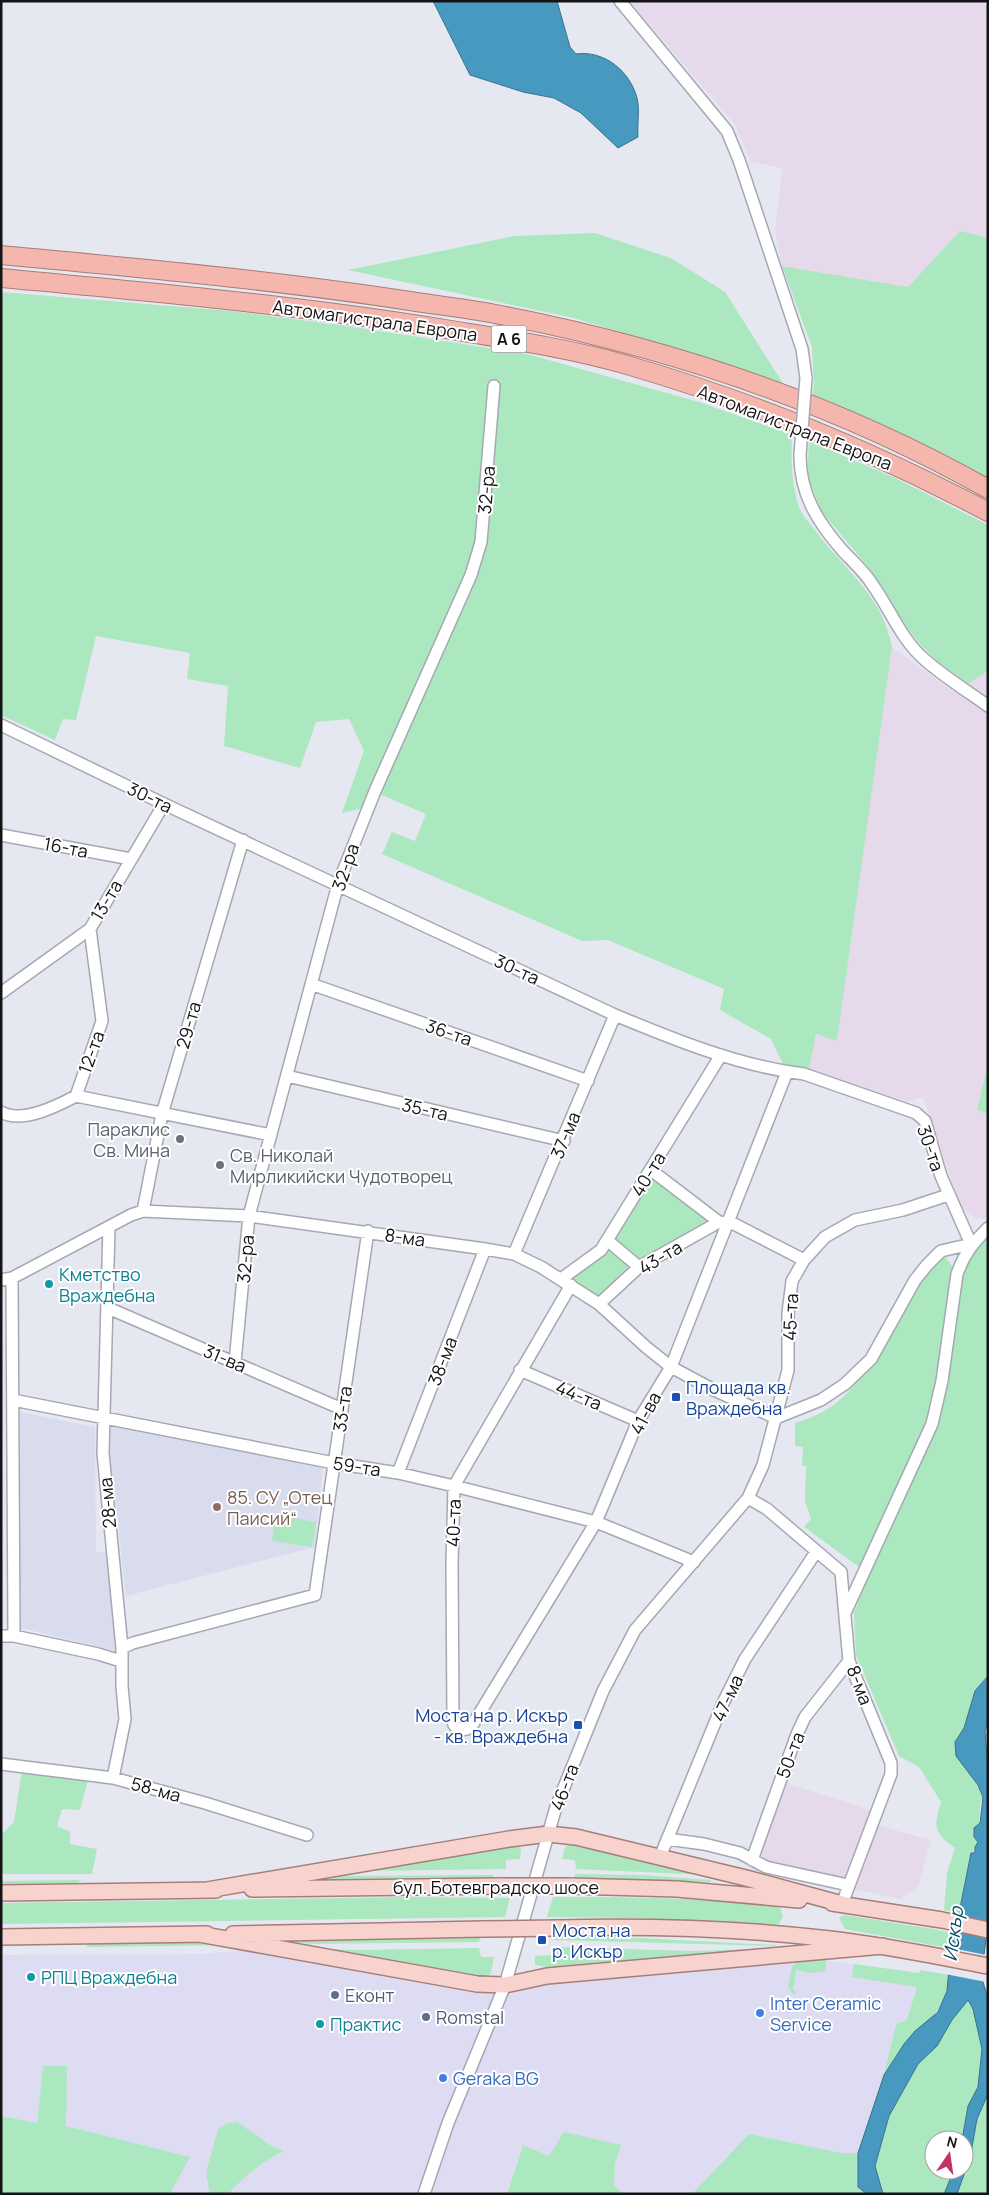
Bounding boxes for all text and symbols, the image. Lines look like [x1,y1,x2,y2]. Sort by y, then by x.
street label: Автомагистрала Европа [271,294,479,346]
road number: A 6 [492,326,526,352]
street label: Автомагистрала Европа [694,379,896,475]
street label: 32-ра [472,465,500,515]
street label: 30-та [123,776,177,818]
street label: 16-та [42,831,90,863]
street label: 32-ра [326,840,364,894]
street label: 13-та [85,875,127,925]
street label: 30-та [491,948,543,990]
street label: 29-та [170,999,206,1051]
street label: 36-та [423,1013,475,1051]
street label: 12-та [72,1027,110,1077]
street label: 35-та [400,1092,450,1126]
street label: 37-ма [544,1108,586,1162]
place label: Параклис Св. Мина [88,1117,170,1162]
street label: 30-та [912,1122,950,1174]
marker: Параклис Св. Мина [174,1133,186,1145]
place label: Св. Николай Мирликийски Чудотворец [230,1143,452,1188]
street label: 40-та [625,1147,671,1201]
marker: Св. Николай Мирликийски Чудотворец [214,1159,226,1171]
street label: 8-ма [383,1222,427,1252]
street label: 32-ра [231,1234,259,1284]
street label: 43-та [634,1235,686,1279]
place label: Кметство Враждебна [59,1262,155,1307]
marker: Кметство Враждебна [43,1278,55,1290]
street label: 45-та [777,1293,803,1341]
street label: 38-ма [422,1333,462,1389]
street label: 31-ва [200,1338,250,1378]
street label: 44-та [552,1375,606,1415]
place label: Площада кв. Враждебна [686,1375,791,1420]
street label: 33-та [327,1384,357,1434]
street label: 41-ва [624,1388,666,1438]
marker: Площада кв. Враждебна [670,1391,682,1403]
street label: 59-та [331,1450,383,1482]
street label: 28-ма [93,1477,121,1529]
place label: 85. СУ „Отец Паисий“ [227,1485,332,1530]
street label: 40-та [440,1499,466,1547]
marker: 85. СУ „Отец Паисий“ [211,1501,223,1513]
street label: 8-ма [842,1662,878,1708]
street label: 47-ма [706,1671,748,1725]
place label: Моста на р. Искър - кв. Враждебна [415,1703,568,1748]
marker: Моста на р. Искър - кв. Враждебна [572,1719,584,1731]
street label: 50-та [770,1728,810,1782]
street label: 46-та [544,1760,584,1814]
street label: 58-ма [128,1771,184,1807]
street label: бул. Ботевградско шосе [393,1875,599,1899]
water label: Искър [937,1903,969,1963]
place label: Моста на р. Искър [552,1918,631,1963]
marker: Моста на р. Искър [536,1934,548,1946]
place label: РПЦ Враждебна [41,1965,177,1989]
marker: РПЦ Враждебна [25,1971,37,1983]
place label: Еконт [345,1983,394,2007]
marker: Еконт [329,1989,341,2001]
place label: Inter Ceramic Service [770,1991,881,2036]
place label: Romstal [436,2005,504,2029]
marker: Inter Ceramic Service [754,2007,766,2019]
marker: Romstal [420,2011,432,2023]
place label: Практис [330,2012,401,2036]
marker: Практис [314,2018,326,2030]
place label: Geraka BG [453,2066,539,2090]
marker: Geraka BG [437,2072,449,2084]
north arrow [924,2130,974,2180]
text: N [945,2131,959,2152]

